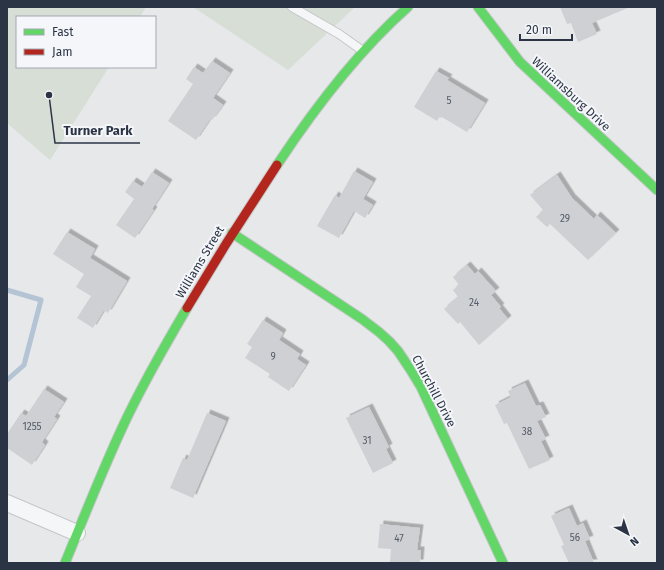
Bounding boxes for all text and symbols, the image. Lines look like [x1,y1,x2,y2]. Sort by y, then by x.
legend [16,16,156,68]
scale bar [520,16,572,42]
text: 20 m [526,23,552,37]
text: Fast [52,25,74,39]
text: Jam [52,45,72,59]
street label: Williamsburg Drive [529,54,613,134]
house number: 5 [446,95,452,107]
callout: Turner Park [55,118,140,143]
text: Turner Park [64,123,133,138]
house number: 29 [560,213,570,225]
street label: Williams Street [173,223,227,301]
house number: 24 [469,297,480,309]
house number: 9 [270,351,276,363]
street label: Churchill Drive [409,353,459,429]
house number: 1255 [22,421,42,433]
house number: 38 [522,426,533,438]
house number: 31 [362,435,372,447]
north arrow [608,514,648,554]
house number: 56 [570,532,580,544]
house number: 47 [394,533,404,545]
text: N [627,534,641,549]

